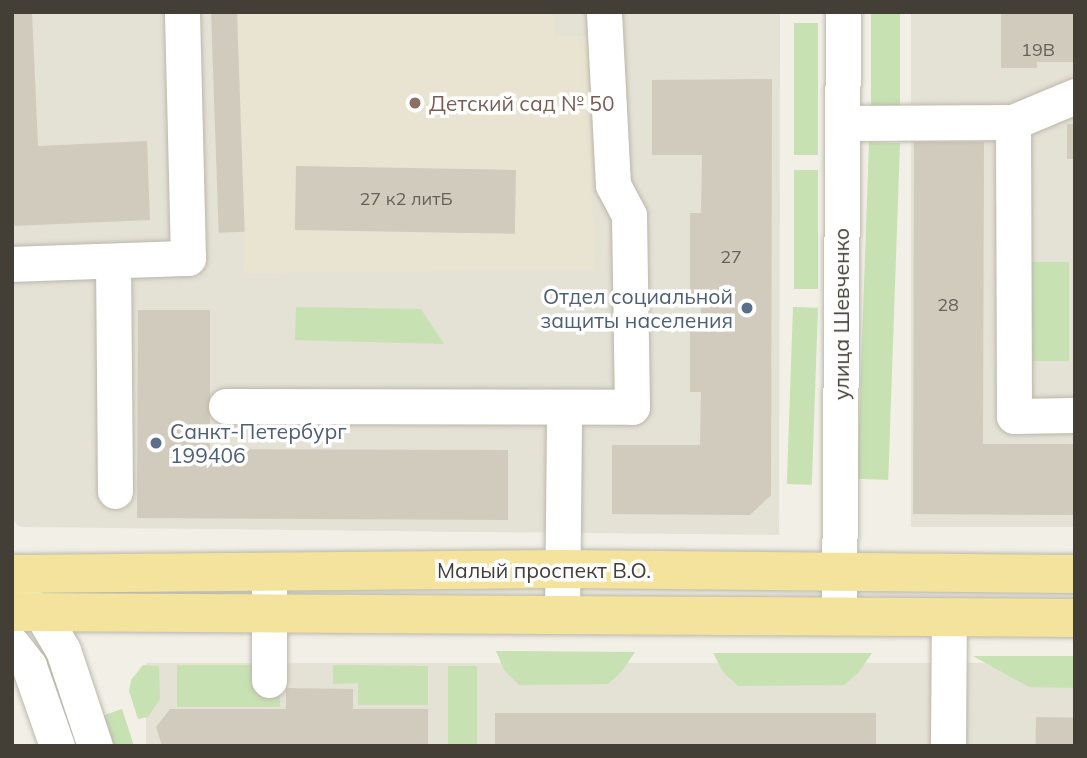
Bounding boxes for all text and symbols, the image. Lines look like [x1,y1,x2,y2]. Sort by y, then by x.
house number: 19В [1021,39,1055,61]
place label: Детский сад № 50 [429,90,615,116]
marker: Детский сад № 50 [407,95,423,111]
house number: 27 к2 литБ [359,188,453,210]
street label: улица Шевченко [828,228,854,400]
house number: 27 [720,246,742,268]
place label: Отдел социальной защиты населения [541,283,733,333]
house number: 28 [937,294,959,316]
marker: Отдел социальной защиты населения [739,300,755,316]
place label: Санкт-Петербург 199406 [170,418,347,468]
marker: Санкт-Петербург 199406 [148,435,164,451]
street label: Малый проспект В.О. [437,557,651,583]

